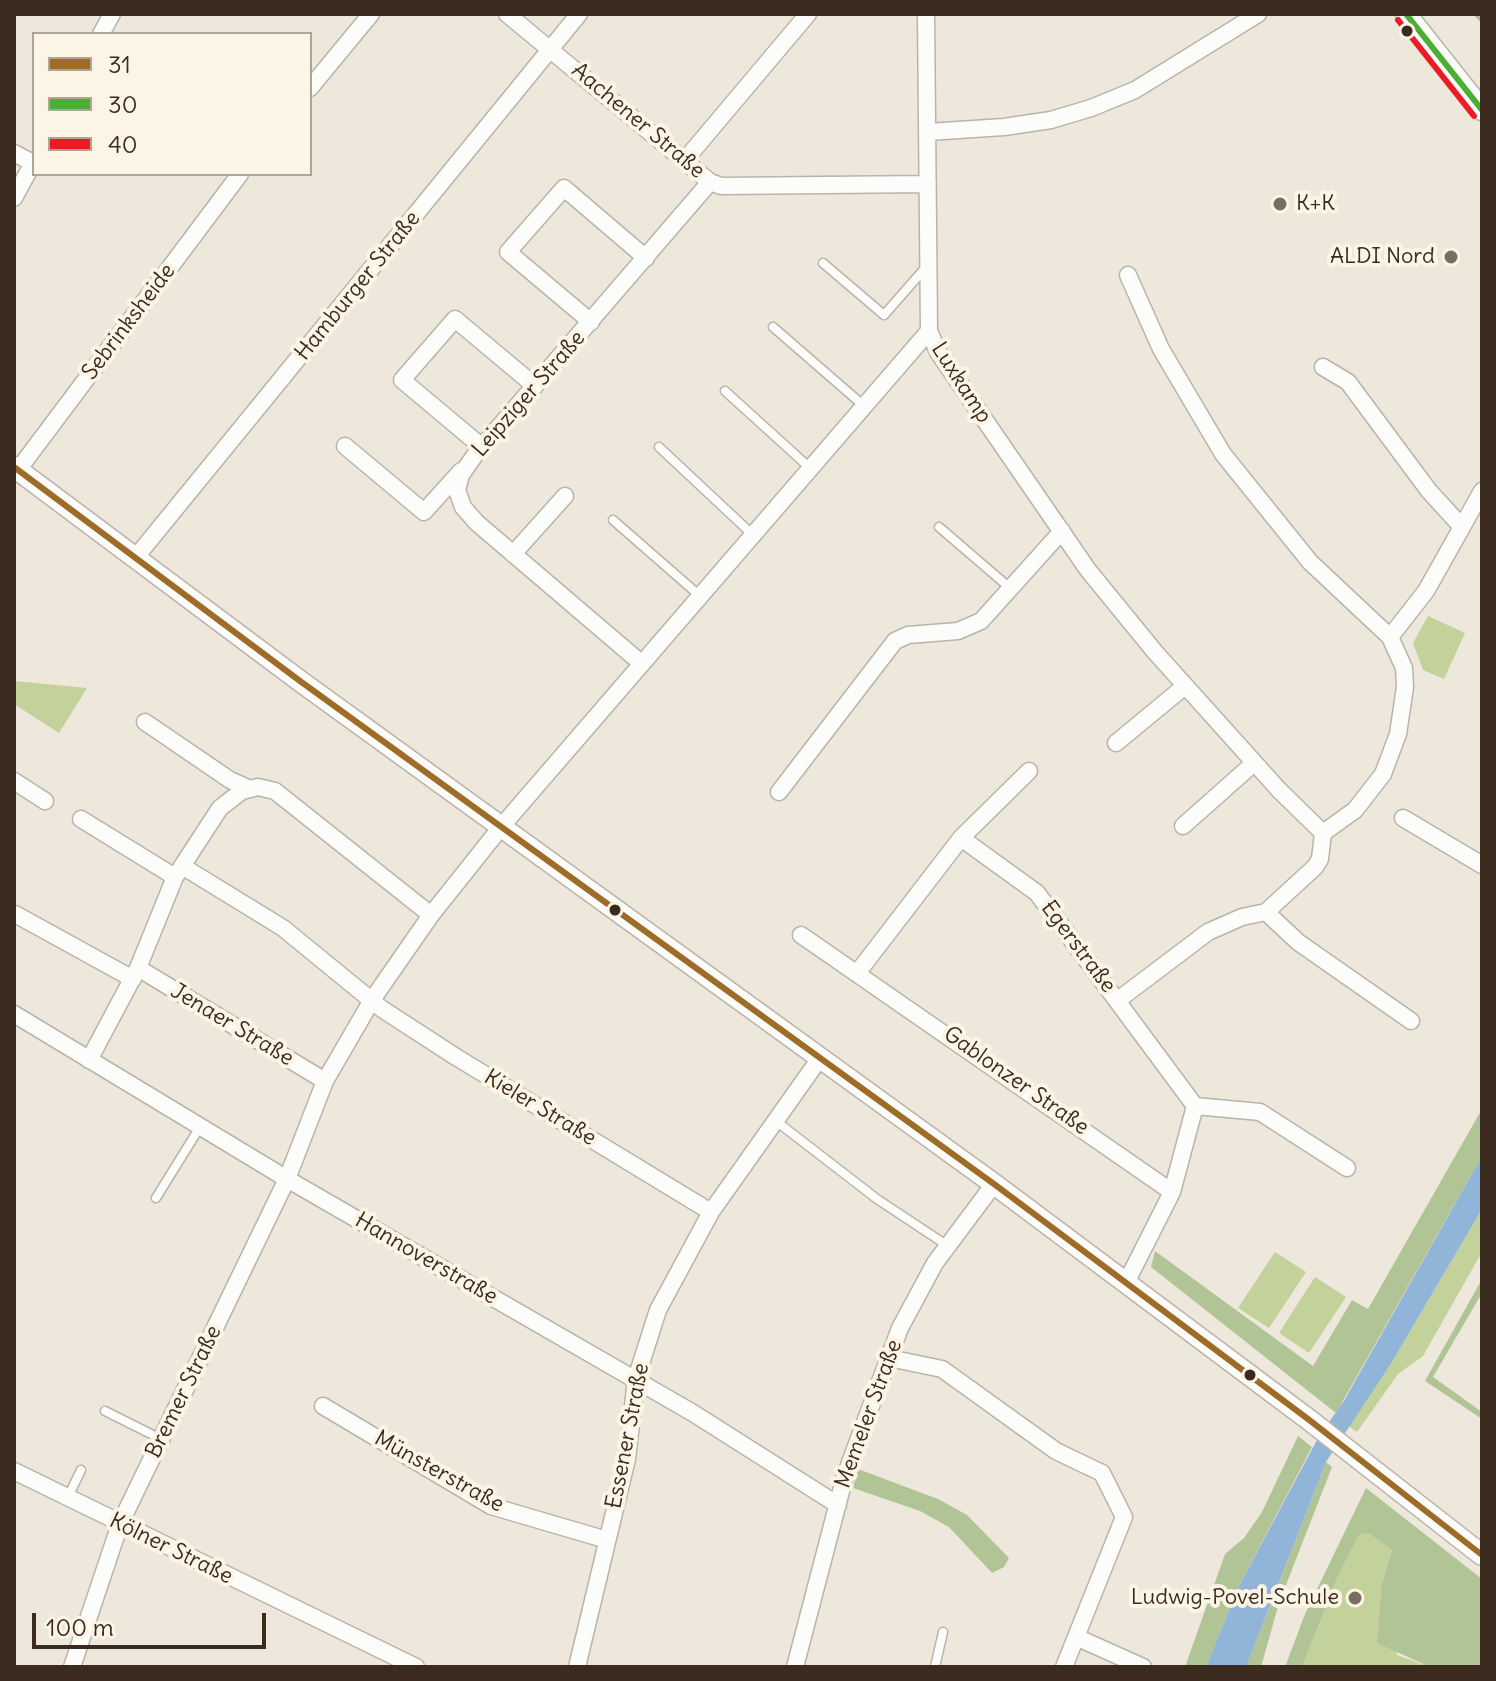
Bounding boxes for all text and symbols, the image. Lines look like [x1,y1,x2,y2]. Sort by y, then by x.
unlabelled marker [1399,23,1415,39]
legend [32,32,312,176]
text: 31 [108,49,131,79]
street label: Aachener Straße [566,58,710,184]
text: 30 [108,89,137,119]
text: 40 [108,129,138,159]
place label: K+K [1296,191,1335,217]
marker: K+K [1271,195,1289,213]
street label: Hamburger Straße [290,206,426,366]
place label: ALDI Nord [1330,244,1435,270]
marker: ALDI Nord [1442,248,1460,266]
street label: Sebrinksheide [77,259,181,385]
street label: Leipziger Straße [467,325,591,463]
street label: Luxkamp [925,338,997,428]
street label: Egerstraße [1035,896,1121,998]
unlabelled marker [607,902,623,918]
street label: Jenaer Straße [166,978,298,1072]
street label: Gablonzer Straße [938,1021,1094,1141]
street label: Kieler Straße [479,1064,601,1152]
street label: Hannoverstraße [350,1208,502,1310]
street label: Bremer Straße [140,1321,228,1463]
street label: Memeler Straße [830,1336,908,1492]
street label: Essener Straße [601,1361,655,1511]
unlabelled marker [1242,1367,1258,1383]
street label: Münsterstraße [370,1426,508,1518]
street label: Kölner Straße [105,1508,237,1590]
place label: Ludwig-Povel-Schule [1131,1585,1339,1611]
marker: Ludwig-Povel-Schule [1346,1589,1364,1607]
scale bar [36,1597,270,1647]
text: 100 m [46,1612,114,1642]

